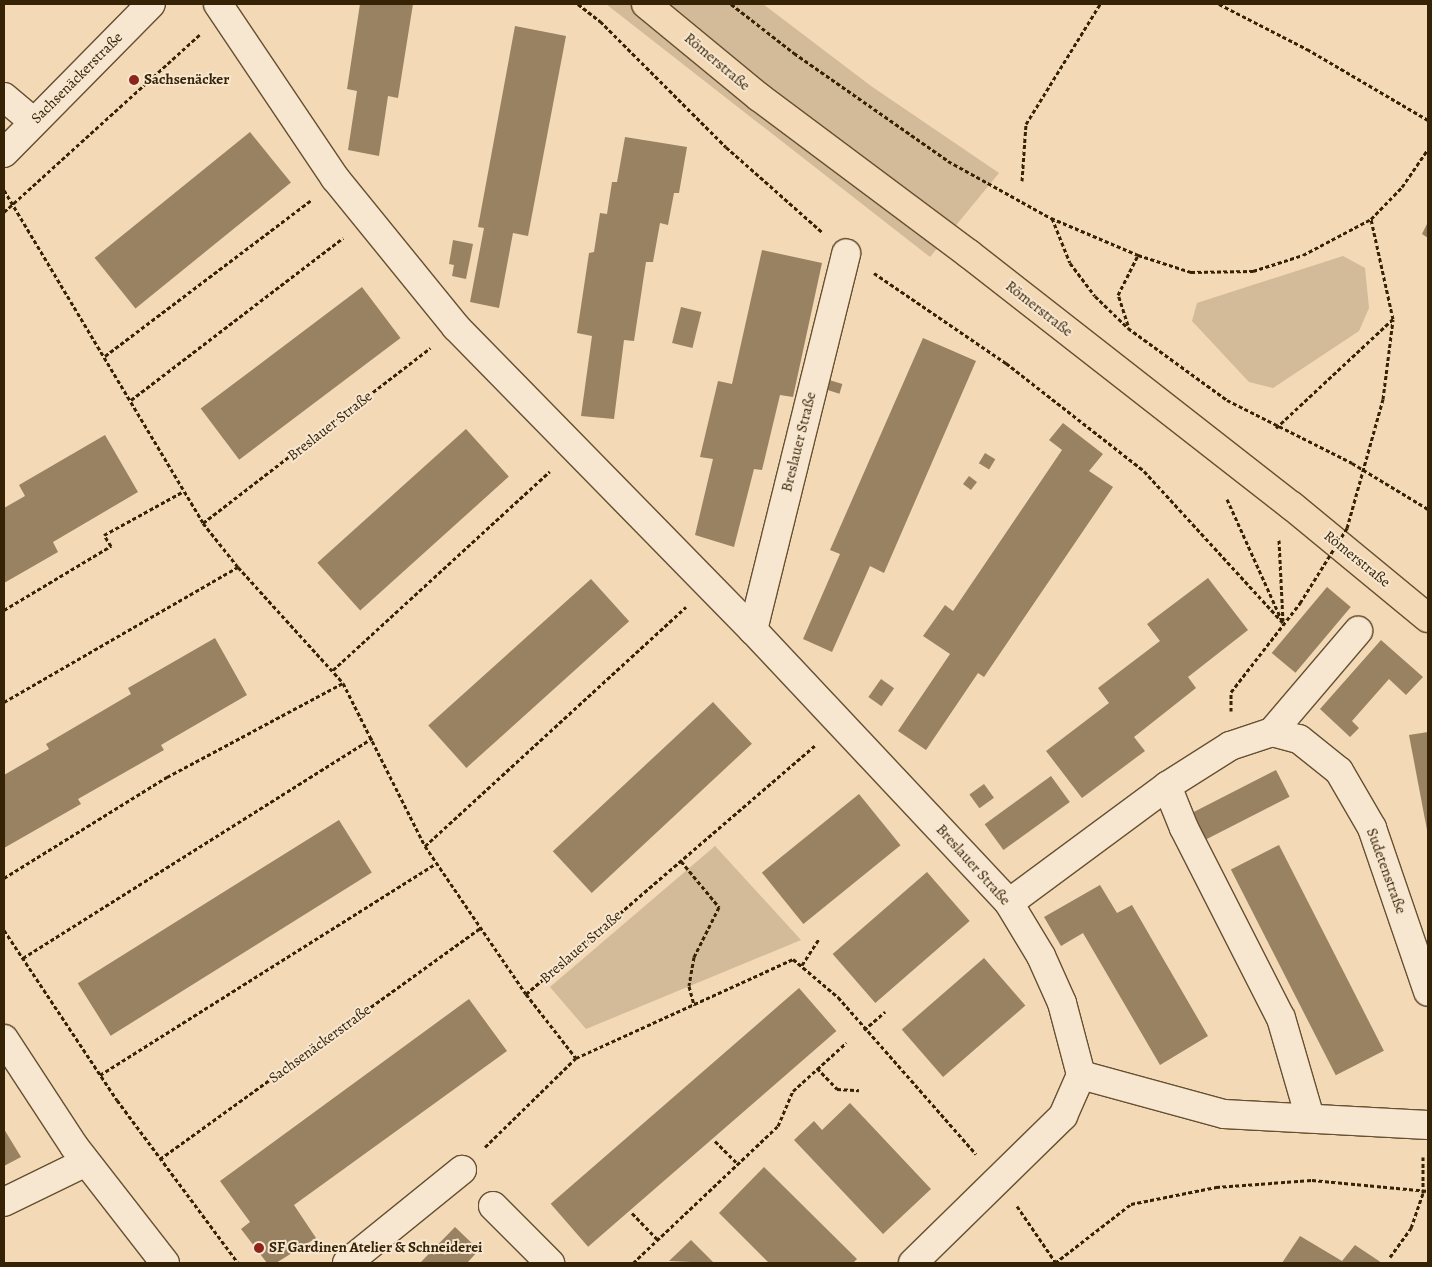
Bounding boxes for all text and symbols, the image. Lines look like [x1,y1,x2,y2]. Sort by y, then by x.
street label: Sachsenäckerstraße [27,28,127,128]
street label: Römerstraße [680,29,754,95]
place label: Sachsenäcker [144,71,229,89]
marker: Sachsenäcker [128,74,140,86]
street label: Römerstraße [1002,277,1076,341]
street label: Breslauer Straße [284,387,376,465]
street label: Breslauer Straße [778,390,820,494]
street label: Römerstraße [1320,527,1394,591]
street label: Breslauer Straße [932,821,1014,909]
street label: Sudetenstraße [1362,826,1410,916]
street label: Breslauer Straße [536,907,626,987]
street label: Sachsenäckerstraße [265,1001,375,1087]
place label: SF Gardinen Atelier & Schneiderei [269,1239,482,1257]
marker: SF Gardinen Atelier & Schneiderei [253,1242,265,1254]

